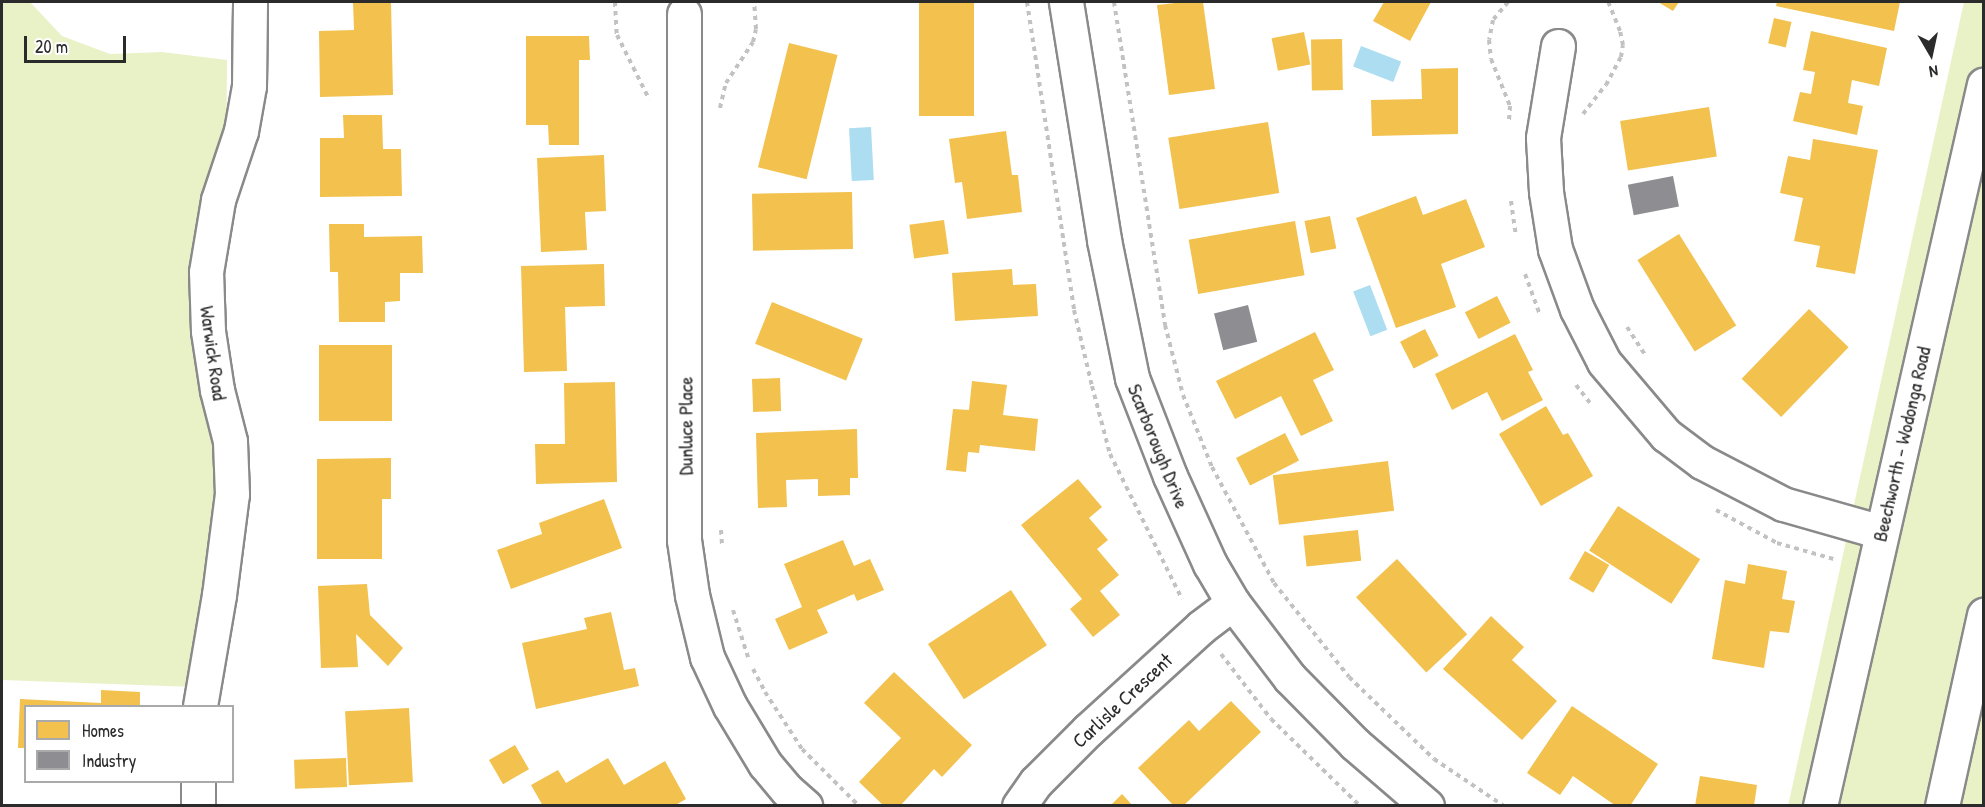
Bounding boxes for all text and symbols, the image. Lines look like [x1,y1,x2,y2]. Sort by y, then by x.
scale bar [27,24,129,62]
north arrow [1901,24,1961,84]
text: 20 m [35,34,68,59]
text: N [1928,60,1940,83]
street label: Warwick Road [196,304,232,402]
street label: Beechworth - Wodonga Road [1867,344,1935,544]
street label: Dunluce Place [673,377,697,475]
street label: Scarborough Drive [1123,380,1195,512]
street label: Carlisle Crescent [1067,648,1177,752]
legend [24,705,234,783]
text: Homes [82,718,124,743]
text: Industry [82,748,136,773]

